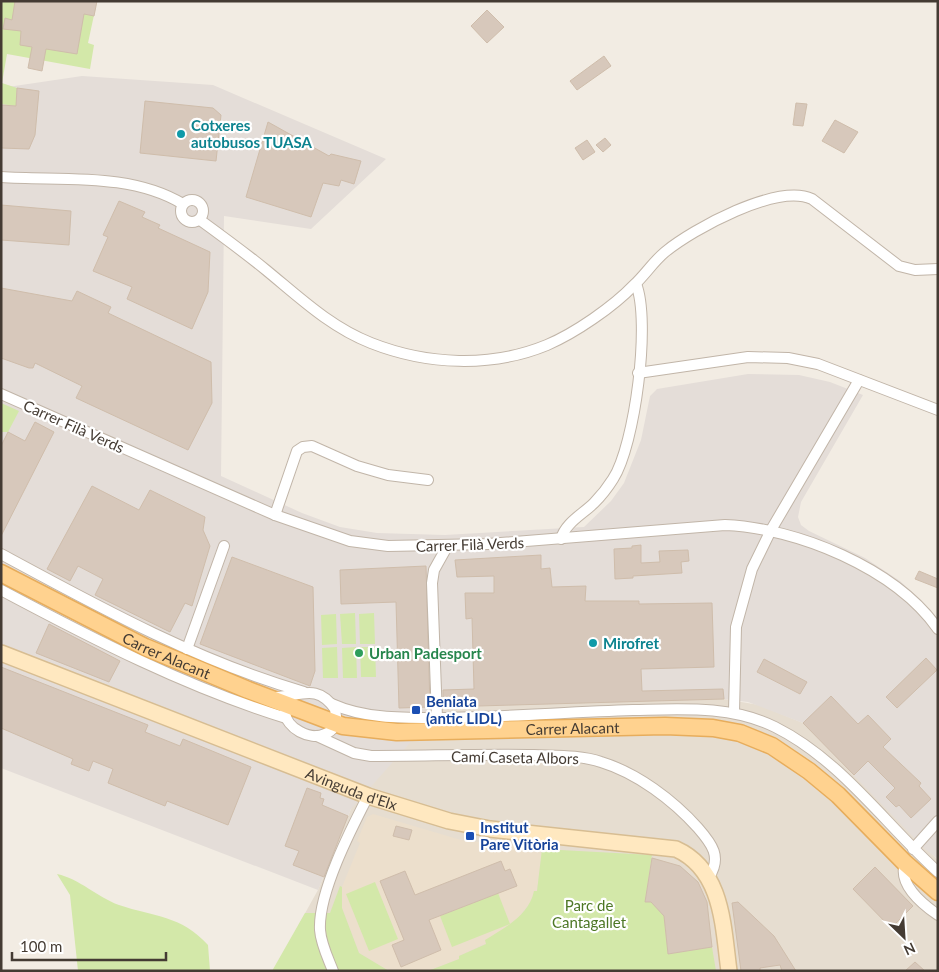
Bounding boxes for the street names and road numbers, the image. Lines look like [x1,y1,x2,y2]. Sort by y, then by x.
street label: Carrer Filà Verds [21,396,127,456]
street label: Carrer Filà Verds [416,533,524,555]
street label: Carrer Alacant [120,628,214,683]
street label: Carrer Alacant [525,718,620,738]
street label: Camí Caseta Albors [451,747,579,767]
street label: Avinguda d'Elx [303,764,400,814]

